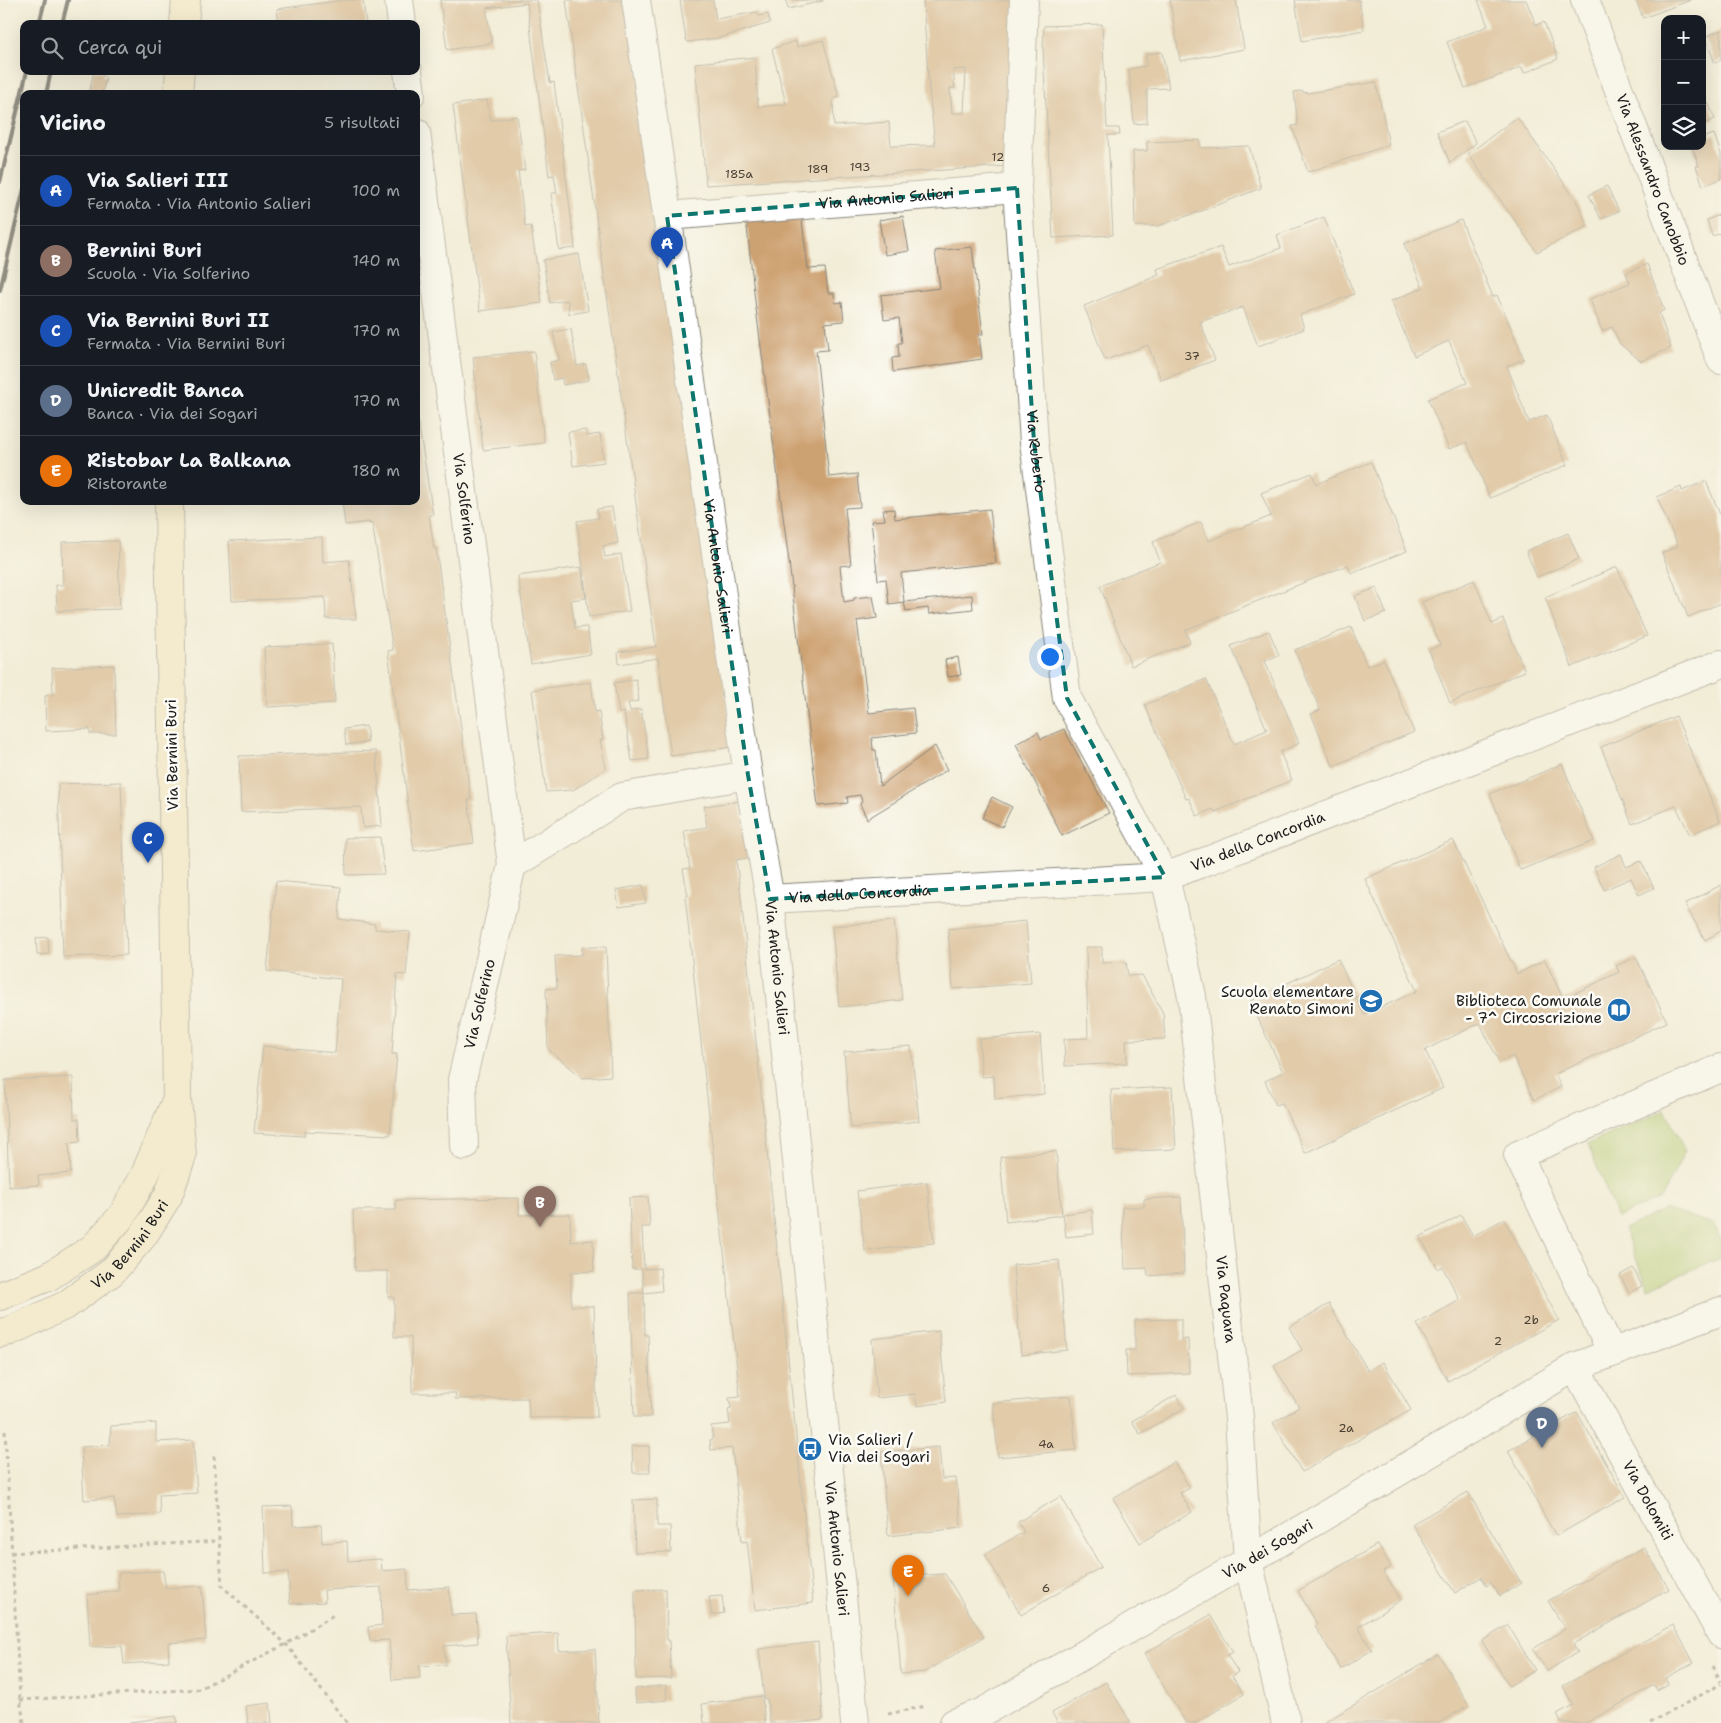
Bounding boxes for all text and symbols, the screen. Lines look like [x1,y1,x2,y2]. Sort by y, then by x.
map controls [1661,15,1706,150]
button: + [1661,15,1706,60]
search box [20,20,420,75]
icon: search [38,34,66,62]
text: Cerca qui [78,35,162,60]
button: − [1661,60,1706,105]
street label: Via Alessandro Canobbio [1611,91,1694,268]
button: layers [1661,105,1706,150]
text: Vicino [40,109,106,137]
text: 5 risultati [324,112,400,133]
house number: 12 [992,149,1004,165]
house number: 193 [850,159,870,175]
house number: 189 [807,161,829,177]
house number: 185a [725,166,753,182]
text: Via Salieri III [87,168,228,193]
text: A [50,180,62,201]
text: 100 m [352,180,400,201]
street label: Via Antonio Salieri [818,183,955,214]
text: Fermata · Via Antonio Salieri [87,193,311,214]
pin: A [651,227,683,268]
text: Bernini Buri [87,238,202,263]
text: B [51,250,61,271]
text: 140 m [353,250,400,271]
text: Scuola · Via Solferino [87,263,250,284]
text: Via Bernini Buri II [87,308,269,333]
text: C [51,320,61,341]
text: 170 m [353,320,400,341]
text: Fermata · Via Bernini Buri [87,333,286,354]
house number: 37 [1184,348,1200,364]
text: Unicredit Banca [87,378,244,403]
text: D [50,390,62,411]
text: 170 m [353,390,400,411]
text: Banca · Via dei Sogari [87,403,258,424]
street label: Via Ruberio [1022,409,1050,494]
text: Ristobar La Balkana [87,448,291,473]
street label: Via Solferino [448,452,480,546]
text: E [51,460,61,481]
text: 180 m [352,460,400,481]
text: Ristorante [87,473,168,494]
street label: Via Antonio Salieri [698,497,737,635]
your location [1037,644,1063,670]
street label: Via Bernini Buri [161,699,183,811]
street label: Via della Concordia [1188,806,1328,876]
pin: C [132,822,164,863]
street label: Via della Concordia [788,880,932,908]
street label: Via Antonio Salieri [760,899,794,1036]
street label: Via Solferino [459,957,500,1051]
place label: Scuola elementare Renato Simoni [1221,982,1354,1019]
school or university icon: Scuola elementare Renato Simoni [1358,988,1384,1014]
place label: Biblioteca Comunale - 7^ Circoscrizione [1456,991,1602,1028]
library icon: Biblioteca Comunale - 7^ Circoscrizione [1606,997,1632,1023]
pin: B [524,1186,556,1227]
street label: Via Bernini Buri [87,1196,173,1294]
street label: Via Paquara [1211,1254,1241,1345]
house number: 2b [1523,1312,1539,1328]
house number: 2 [1494,1333,1502,1349]
pin: D [1526,1407,1558,1448]
house number: 2a [1338,1420,1354,1436]
place label: Via Salieri / Via dei Sogari [828,1430,930,1467]
bus stop icon: Via Salieri / Via dei Sogari [797,1436,823,1462]
house number: 4a [1038,1436,1054,1452]
street label: Via Dolomiti [1618,1457,1678,1544]
street label: Via Antonio Salieri [820,1480,854,1617]
street label: Via dei Sogari [1219,1515,1317,1584]
pin: E [892,1555,924,1596]
house number: 6 [1042,1580,1050,1596]

